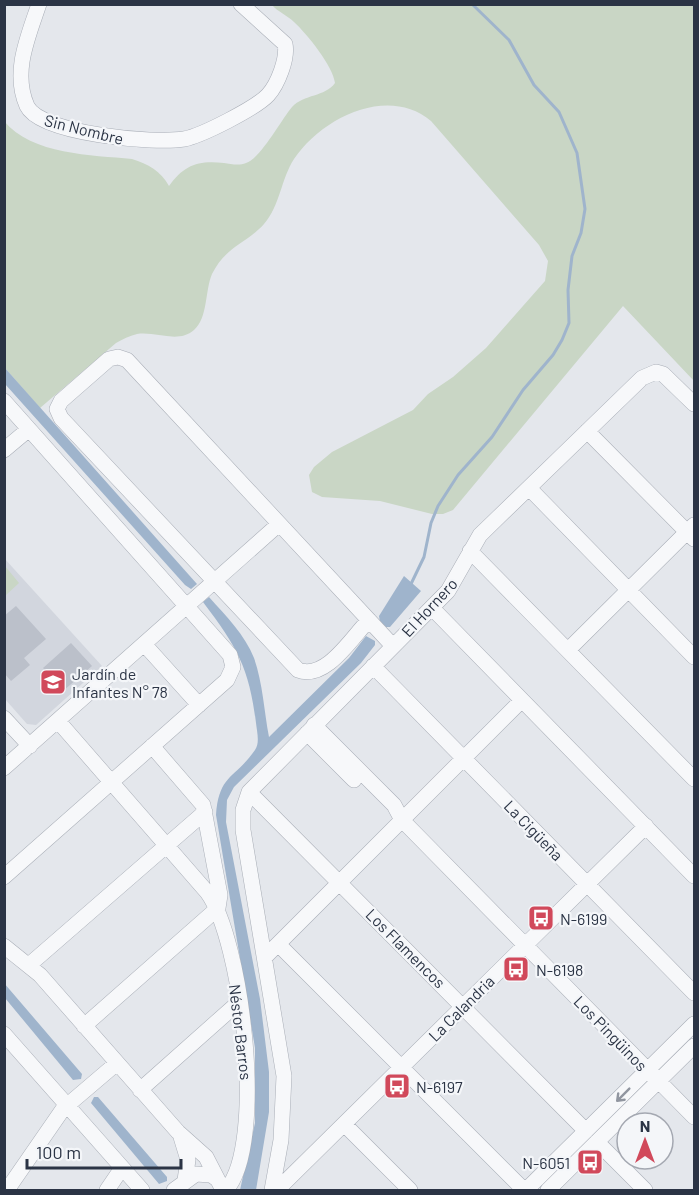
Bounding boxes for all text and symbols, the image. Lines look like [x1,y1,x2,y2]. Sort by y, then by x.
street label: Sin Nombre [42,110,126,148]
street label: El Hornero [397,574,461,640]
place label: Jardín de Infantes N° 78 [72,664,168,701]
school or university icon: Jardín de Infantes N° 78 [38,667,68,697]
street label: La Cigüeña [500,796,568,864]
bus stop icon: N-6199 [526,903,556,933]
street label: Los Flamencos [362,904,450,992]
place label: N-6199 [560,909,607,928]
bus stop icon: N-6198 [501,954,531,984]
place label: N-6198 [536,960,583,979]
street label: La Calandria [424,971,498,1045]
street label: Néstor Barros [226,983,256,1081]
street label: Los Pingüinos [570,991,652,1075]
bus stop icon: N-6197 [382,1071,412,1101]
place label: N-6197 [416,1077,463,1096]
one-way arrow [615,1088,630,1102]
north arrow [615,1111,675,1171]
text: N [640,1116,650,1135]
scale bar [27,1132,182,1170]
text: 100 m [36,1141,81,1163]
bus stop icon: N-6051 [575,1147,605,1177]
place label: N-6051 [522,1153,570,1172]

